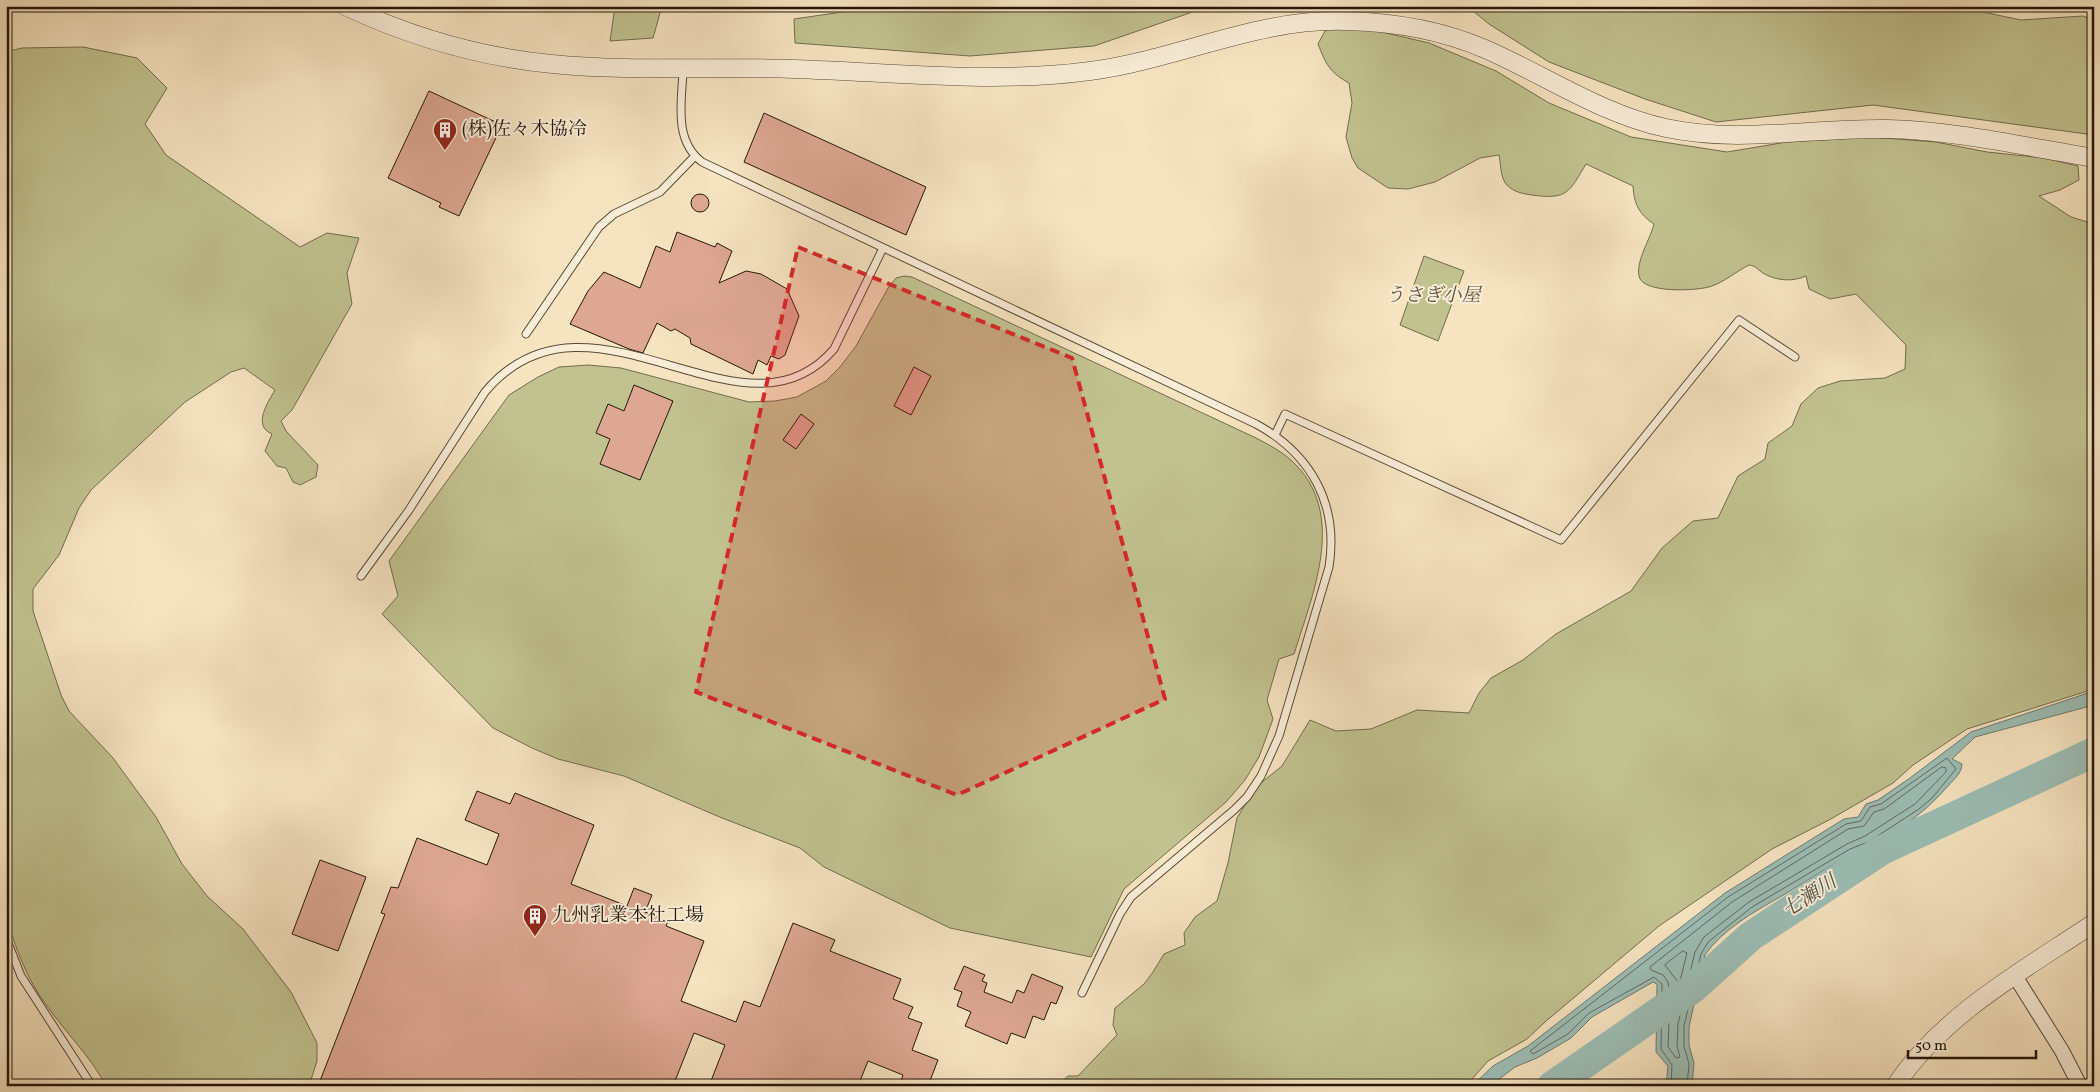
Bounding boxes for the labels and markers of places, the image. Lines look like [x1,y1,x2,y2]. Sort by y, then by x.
building icon: (株)佐々木協冷 [432,117,458,151]
place label: (株)佐々木協冷 [462,117,587,143]
building icon: 九州乳業本社工場 [522,903,548,937]
place label: 九州乳業本社工場 [552,903,704,929]

